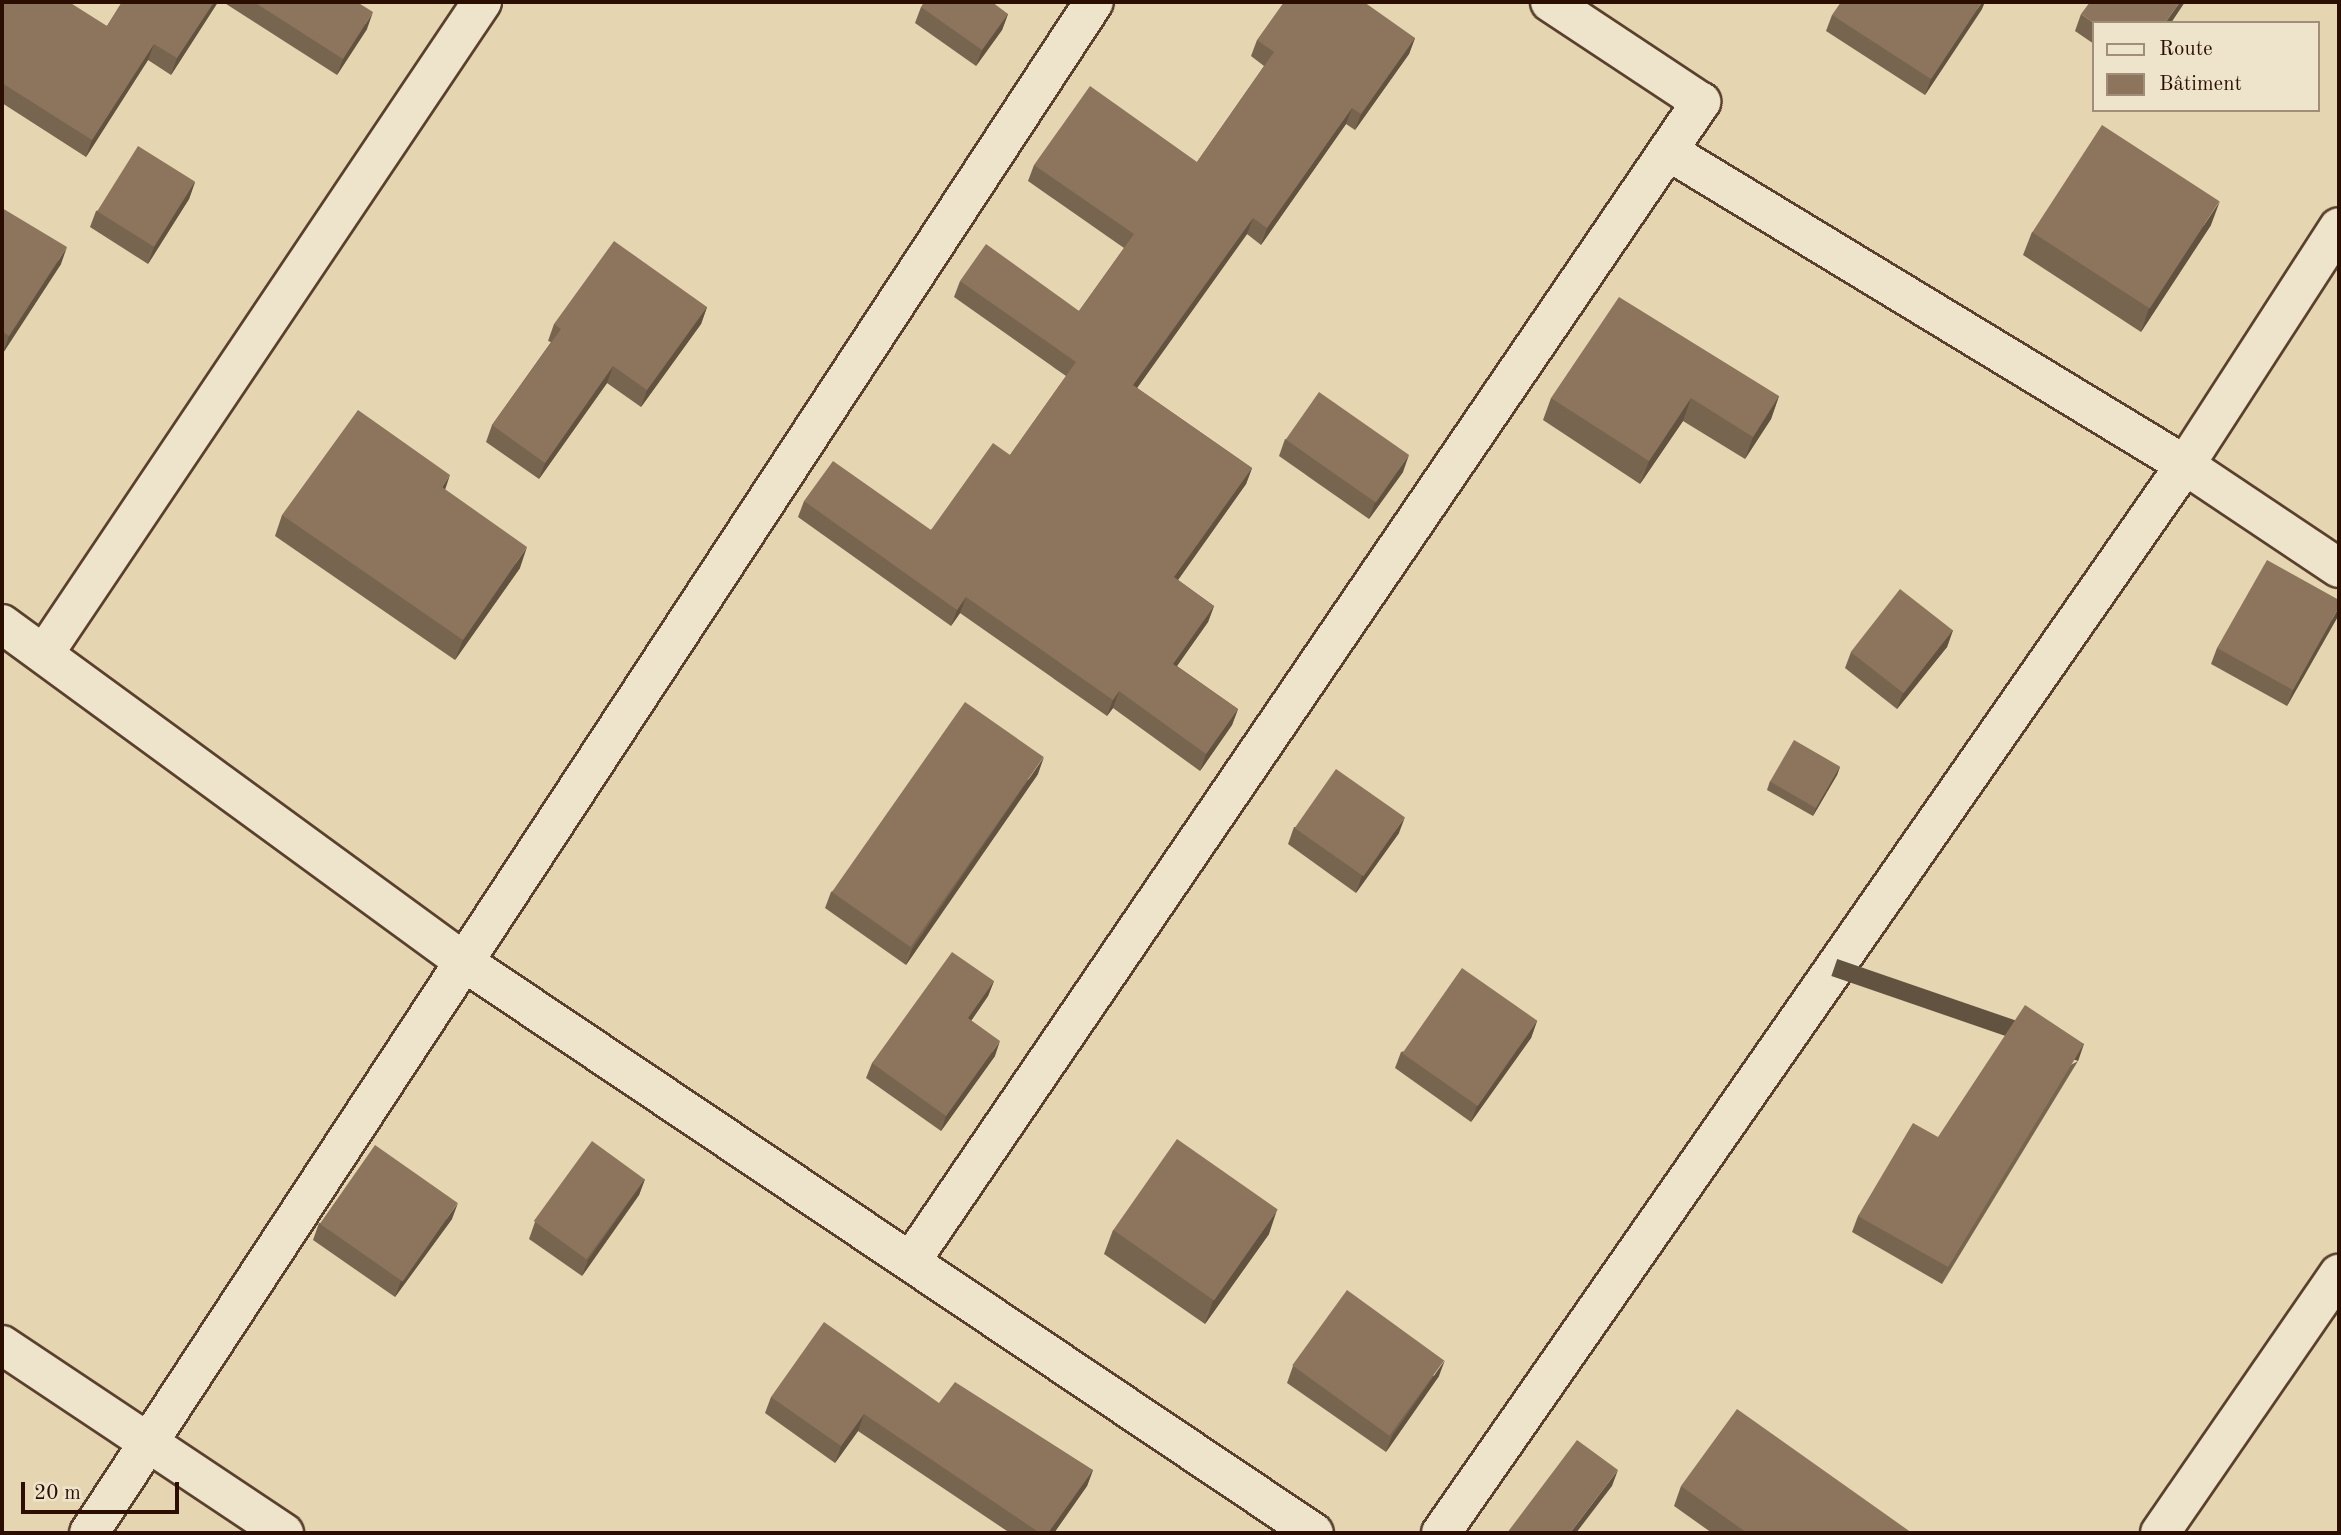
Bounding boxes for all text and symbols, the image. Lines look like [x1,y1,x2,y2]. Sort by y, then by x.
legend [2092,21,2320,112]
text: Route [2159,39,2213,60]
text: Bâtiment [2159,74,2242,95]
scale bar [24,1468,182,1512]
text: 20 m [34,1483,81,1504]

